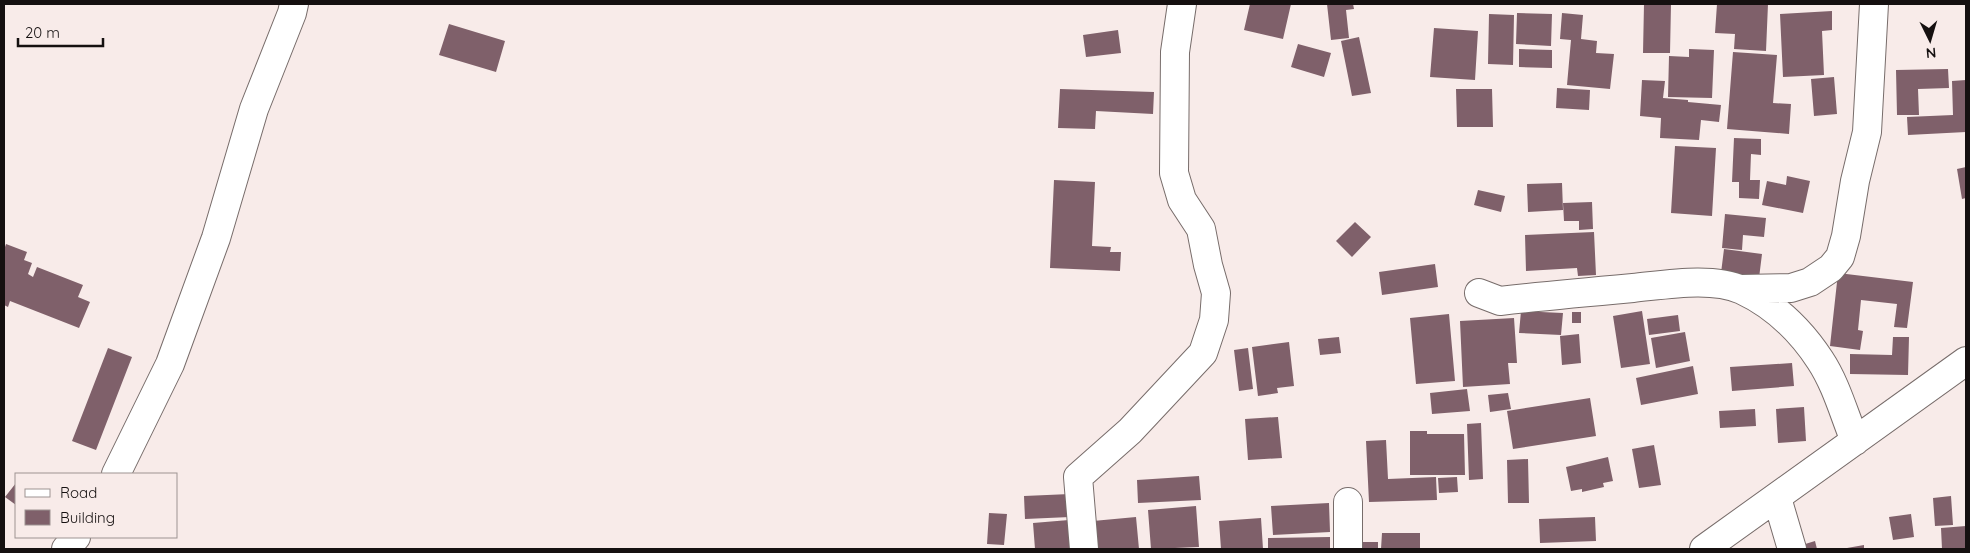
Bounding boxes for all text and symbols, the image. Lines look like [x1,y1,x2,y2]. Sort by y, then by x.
scale bar [18,15,102,47]
north arrow [1905,15,1955,65]
text: 20 m [25,23,60,42]
text: N [1925,44,1937,62]
legend [15,473,178,538]
text: Road [60,483,97,502]
text: Building [60,508,115,527]

